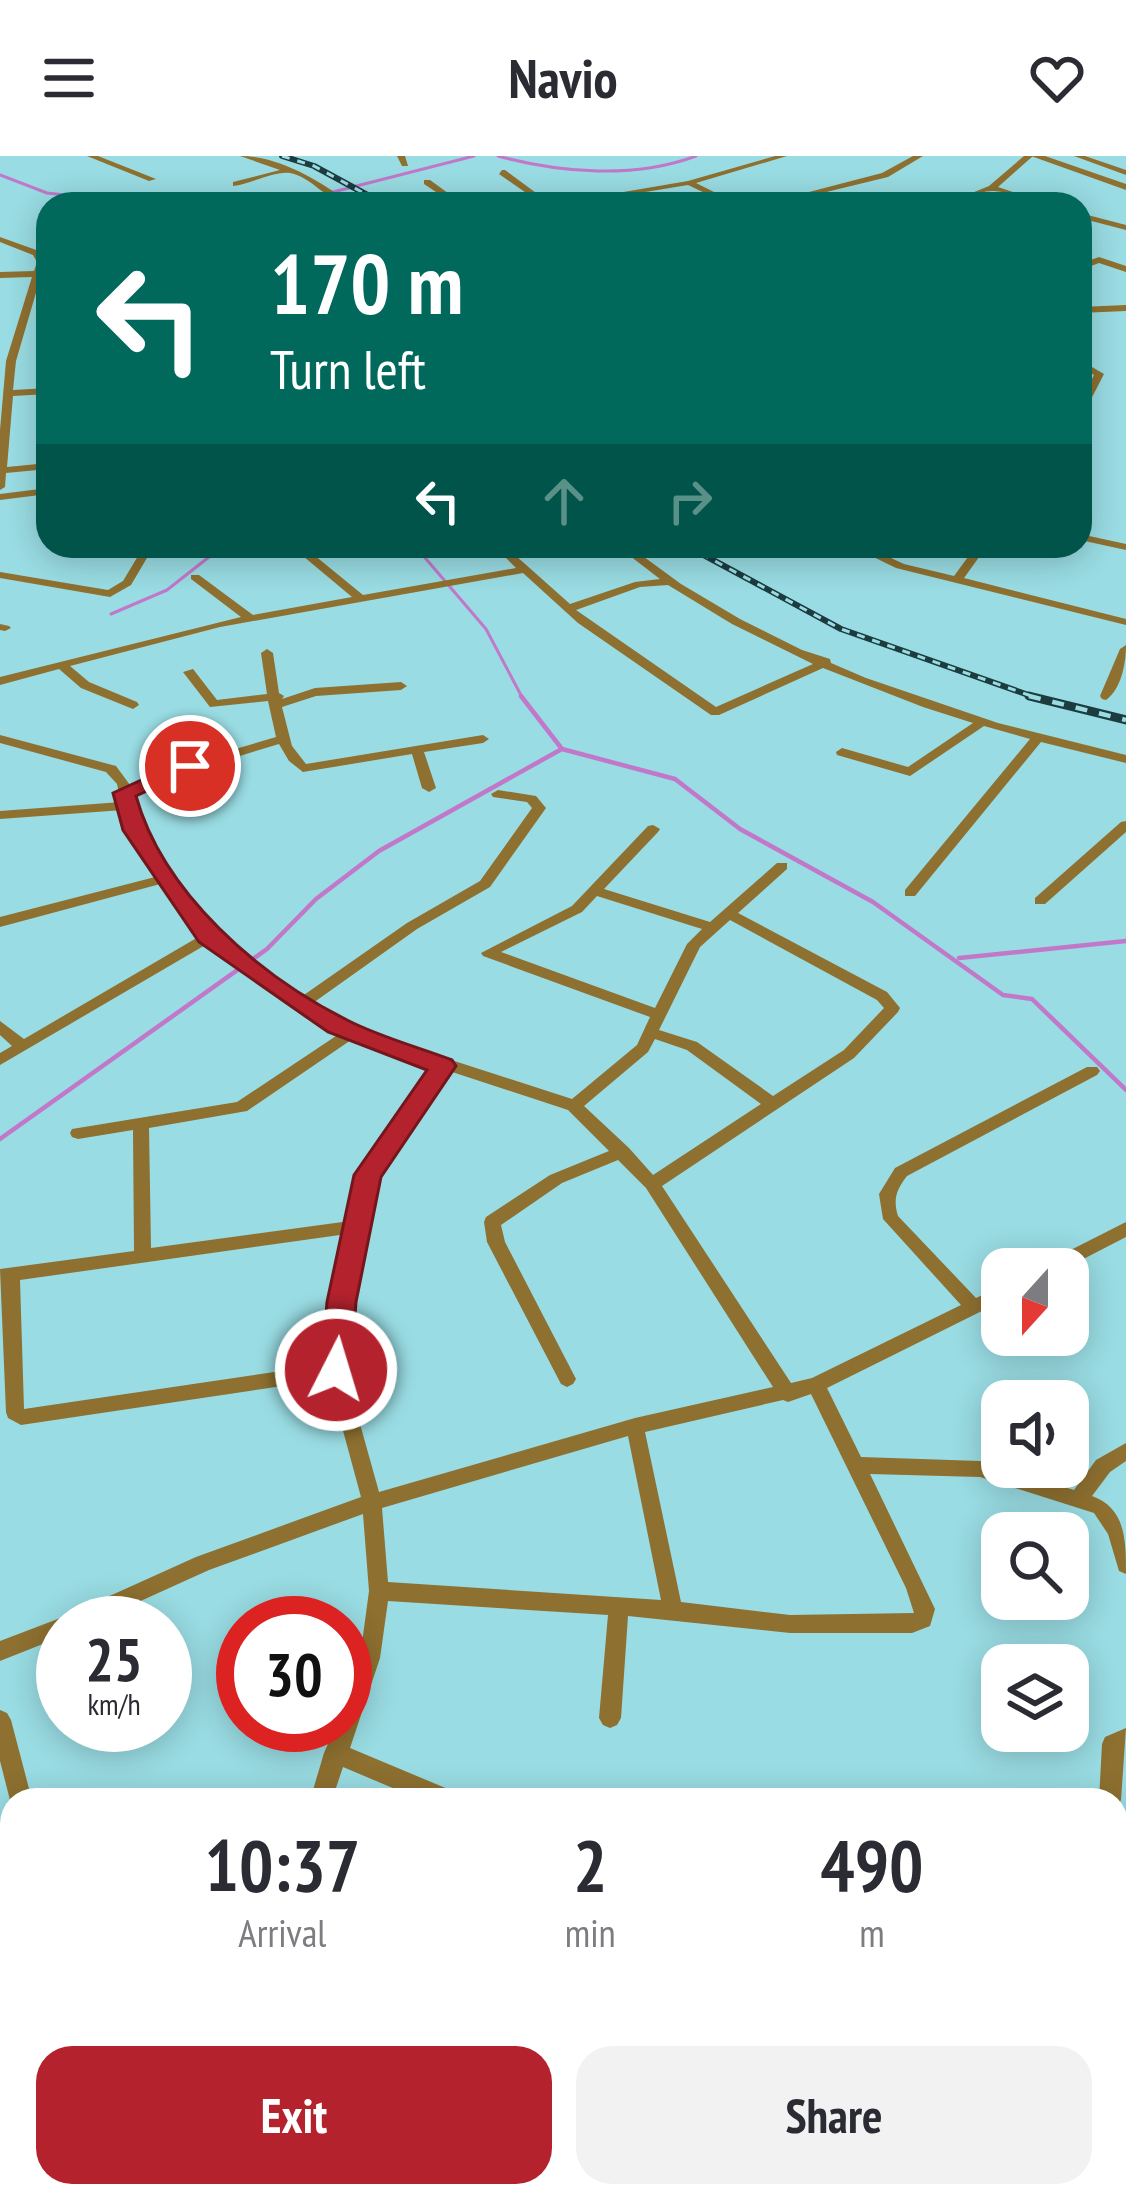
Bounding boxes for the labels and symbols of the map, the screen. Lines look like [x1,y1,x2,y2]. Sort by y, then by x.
pin [139,715,241,817]
north arrow [981,1248,1089,1356]
position arrow [273,1307,399,1433]
speed limit sign: 30 [216,1596,372,1752]

